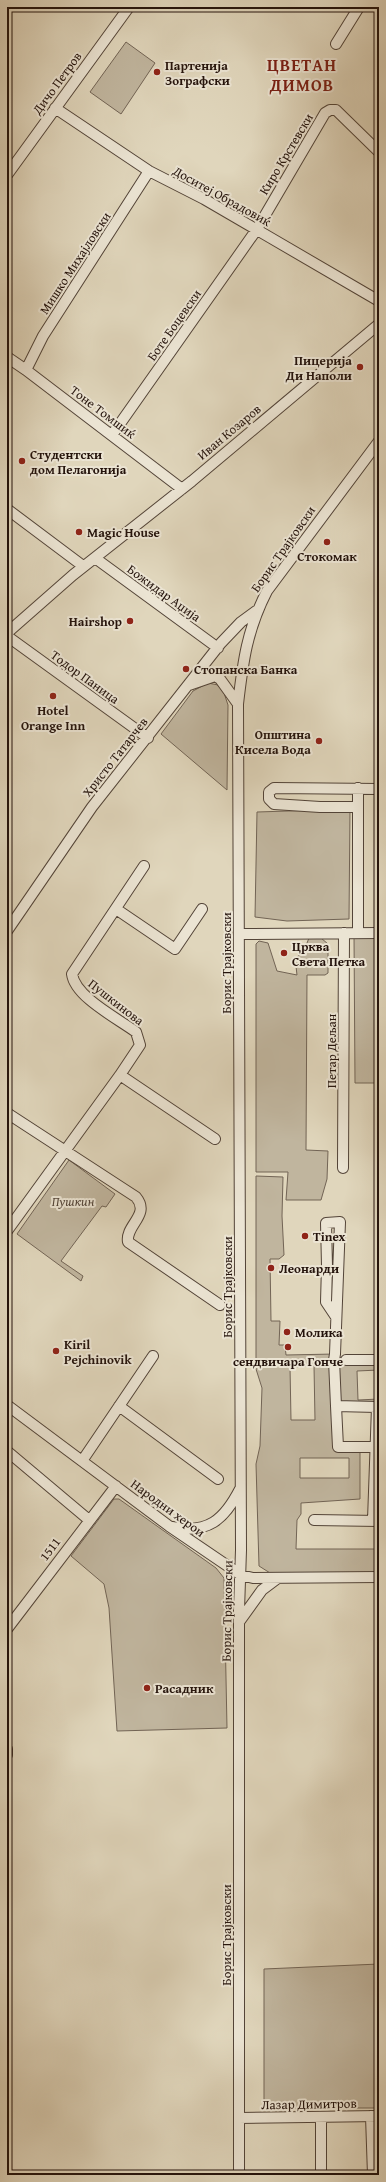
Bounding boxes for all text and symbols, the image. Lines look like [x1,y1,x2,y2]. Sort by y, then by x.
street label: Дичо Петров [27,48,86,119]
district label: ЦВЕТАН ДИМОВ [267,52,337,97]
place label: Партенија Зографски [165,56,230,90]
marker: Партенија Зографски [152,67,162,77]
street label: Киро Крстевски [254,109,318,198]
street label: Доситеј Обрадовиќ [169,161,275,231]
street label: Мишко Михајловски [35,208,115,318]
street label: Боте Боцевски [142,285,206,365]
place label: Пицерија Ди Наполи [285,351,352,385]
marker: Пицерија Ди Наполи [355,362,365,372]
street label: Тоне Томшиќ [66,381,140,443]
street label: Иван Козаров [193,400,265,464]
place label: Студентски дом Пелагонија [30,445,127,479]
marker: Студентски дом Пелагонија [17,456,27,466]
street label: Борис Трајковски [246,502,320,596]
place label: Magic House [87,523,160,542]
marker: Magic House [74,527,84,537]
marker: Стокомак [322,537,332,547]
place label: Стокомак [297,547,357,566]
street label: Божидар Аџија [123,560,205,627]
place label: Hairshop [69,612,123,631]
marker: Hairshop [125,616,135,626]
street label: Тодор Паница [47,646,124,709]
place label: Стопанска Банка [194,660,298,679]
marker: Стопанска Банка [181,664,191,674]
marker: Hotel Orange Inn [48,691,58,701]
place label: Hotel Orange Inn [21,701,85,735]
street label: Христо Татарчев [78,713,152,801]
place label: Општина Кисела Вода [235,725,311,759]
marker: Општина Кисела Вода [314,736,324,746]
street label: Борис Трајковски [217,912,236,1014]
place label: Црква Света Петка [292,937,366,971]
marker: Црква Света Петка [279,948,289,958]
street label: Пушкинова [84,974,149,1030]
street label: Петар Дељан [322,1013,341,1088]
park label: Пушкин [52,1192,95,1211]
place label: Tinex [313,1227,346,1246]
marker: Tinex [300,1231,310,1241]
street label: Борис Трајковски [218,1236,237,1338]
place label: Леонарди [279,1259,339,1278]
marker: Леонарди [266,1263,276,1273]
place label: Молика [295,1323,343,1342]
marker: Молика [282,1327,292,1337]
place label: Kiril Pejchinovik [64,1335,132,1369]
marker: сендвичара Гонче [283,1342,293,1352]
marker: Kiril Pejchinovik [51,1346,61,1356]
place label: сендвичара Гонче [233,1352,343,1371]
street label: Народни херои [127,1475,209,1542]
street label: 1511 [35,1533,65,1565]
street label: Борис Трајковски [217,1560,237,1662]
place label: Расадник [155,1679,214,1698]
marker: Расадник [142,1683,152,1693]
street label: Борис Трајковски [217,1884,236,1986]
street label: Лазар Димитров [261,2094,357,2114]

